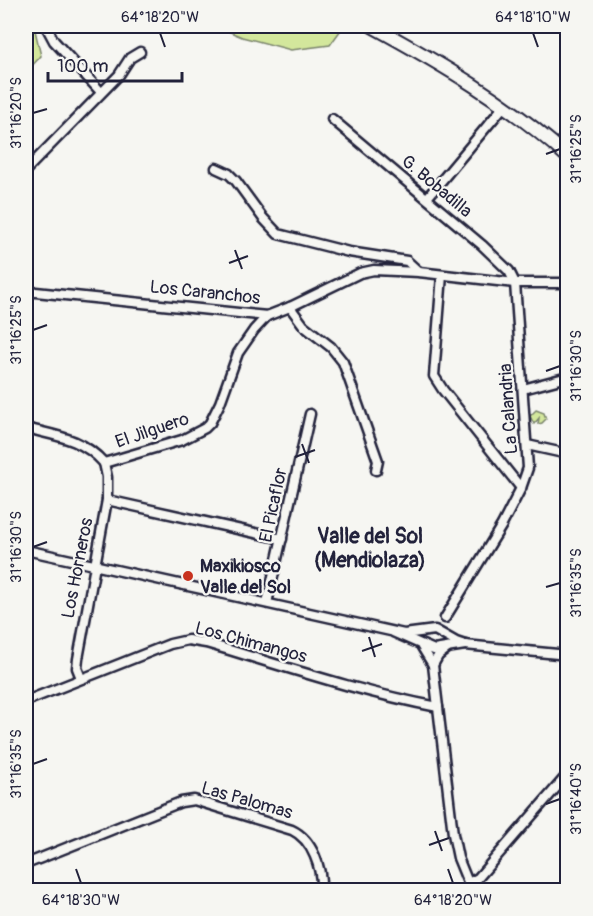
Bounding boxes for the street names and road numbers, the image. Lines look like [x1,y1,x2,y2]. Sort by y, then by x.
street label: G. Bobadilla [396,150,477,223]
street label: Los Caranchos [149,275,261,310]
street label: La Calandria [494,363,523,455]
street label: El Jilguero [112,407,192,454]
street label: El Picaflor [254,465,293,545]
street label: Los Horneros [56,516,99,620]
street label: Los Chimangos [192,616,309,668]
street label: Las Palomas [199,776,295,824]

